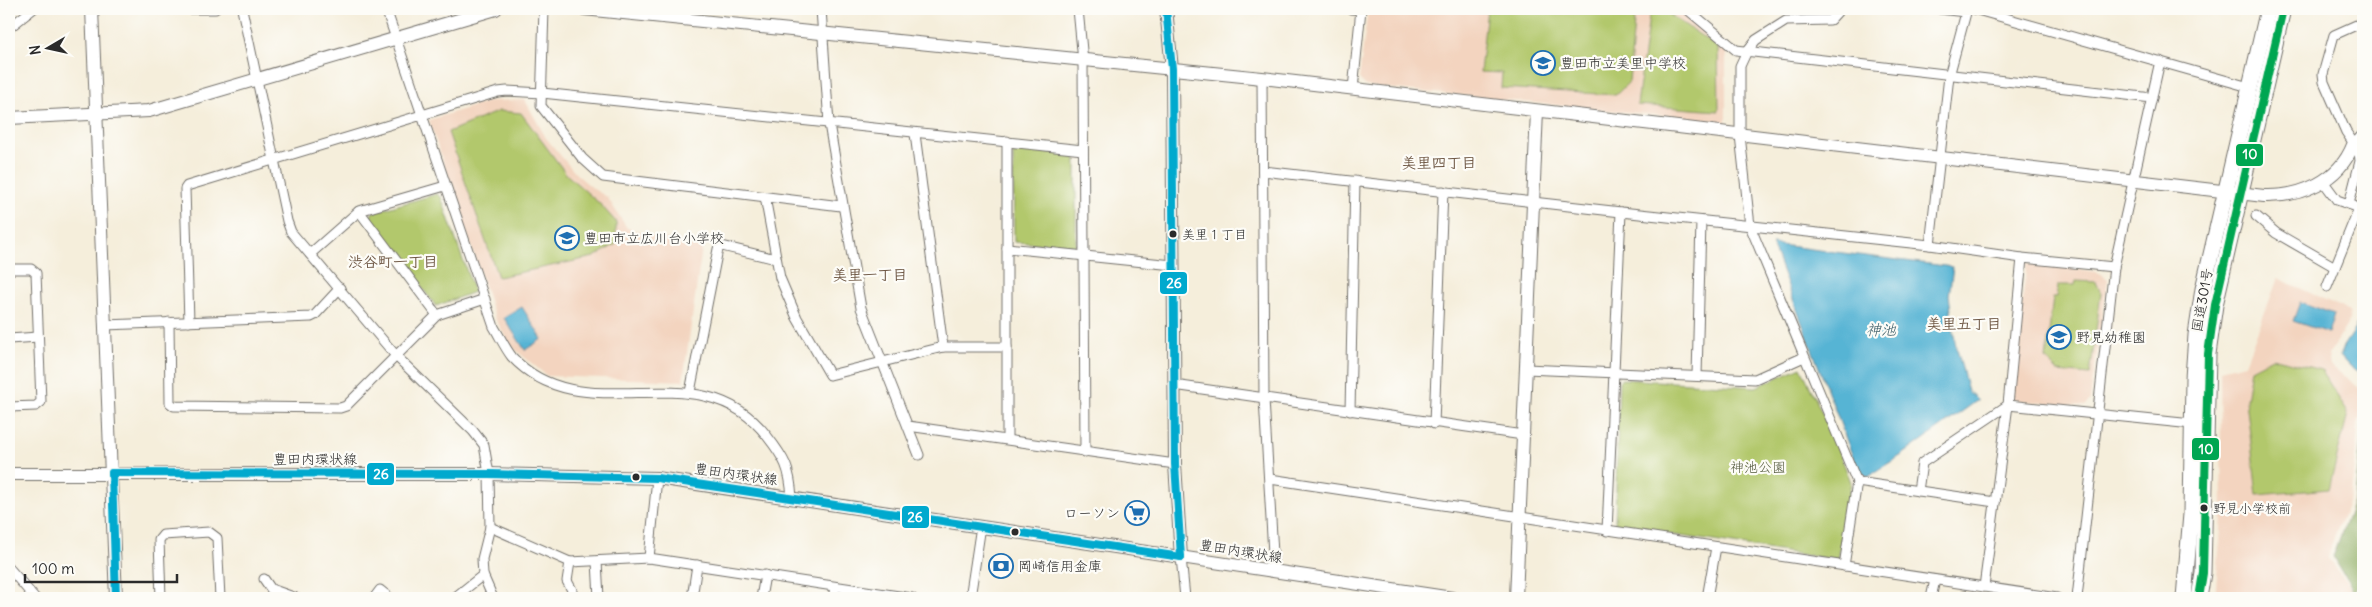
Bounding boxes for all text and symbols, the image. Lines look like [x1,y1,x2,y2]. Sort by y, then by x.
north arrow [22,22,72,72]
text: N [26,44,45,56]
school or university icon: 豊田市立美里中学校 [1530,50,1556,76]
place label: 豊田市立美里中学校 [1560,54,1686,72]
line badge: 10 [2235,143,2264,167]
text: 10 [2243,145,2257,163]
district label: 美里四丁目 [1401,153,1477,172]
school or university icon: 豊田市立広川台小学校 [554,225,580,251]
place label: 美里１丁目 [1182,226,1247,243]
place label: 豊田市立広川台小学校 [584,229,724,247]
marker: 美里１丁目 [1168,229,1178,239]
district label: 渋谷町一丁目 [348,252,438,271]
district label: 美里一丁目 [832,265,908,284]
street label: 国道301号 [2188,267,2216,333]
line badge: 26 [1159,271,1188,295]
text: 26 [1166,274,1182,292]
district label: 美里五丁目 [1926,314,2002,333]
water label: 神池 [1866,320,1897,339]
school or university icon: 野見幼稚園 [2046,324,2072,350]
place label: 野見幼稚園 [2076,328,2146,346]
line badge: 10 [2191,437,2220,461]
text: 10 [2199,440,2213,458]
street label: 豊田内環状線 [273,450,357,468]
park label: 神池公園 [1730,458,1786,476]
street label: 豊田内環状線 [693,459,779,489]
line badge: 26 [366,462,395,486]
text: 26 [373,465,389,483]
unlabelled marker [631,472,641,482]
supermarket icon: ローソン [1124,500,1150,526]
place label: 野見小学校前 [2213,500,2291,517]
marker: 野見小学校前 [2199,503,2209,513]
place label: ローソン [1064,504,1120,522]
line badge: 26 [901,505,930,529]
text: 26 [907,508,923,526]
unlabelled marker [1010,527,1020,537]
street label: 豊田内環状線 [1198,536,1284,566]
scale bar [25,552,178,584]
bank icon: 岡崎信用金庫 [988,553,1014,579]
place label: 岡崎信用金庫 [1018,557,1102,575]
text: 100 m [32,559,74,578]

